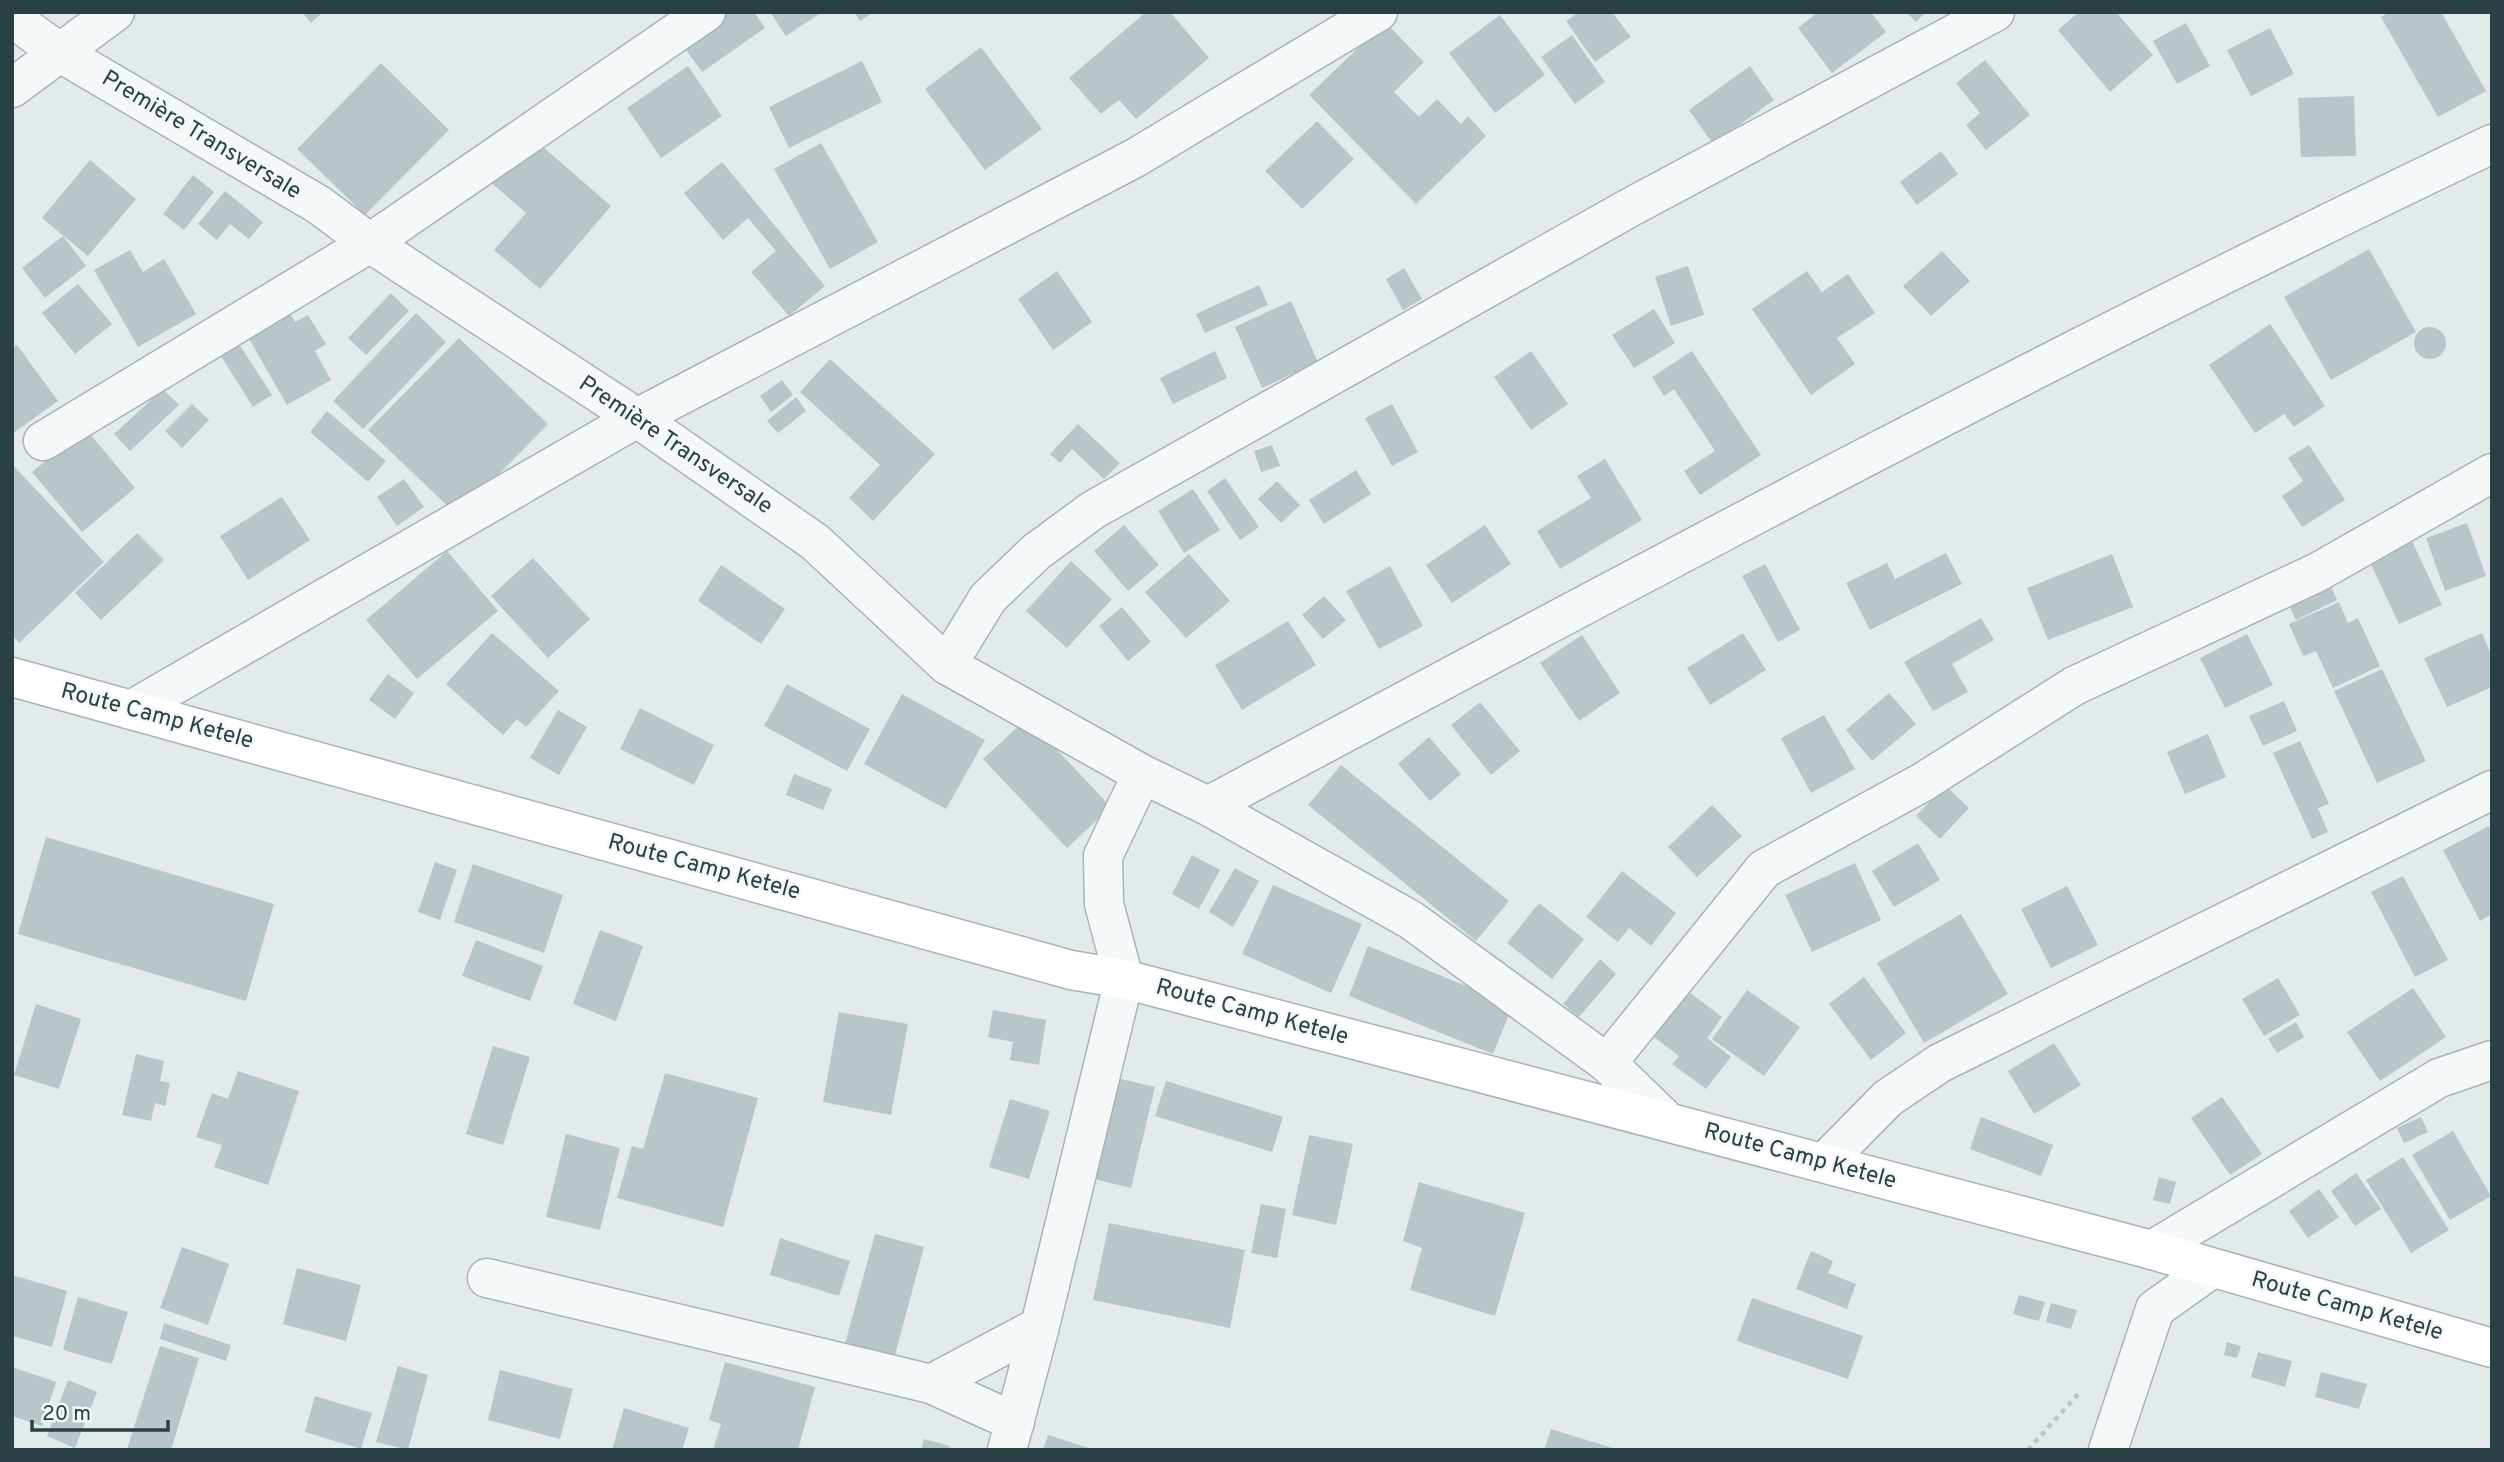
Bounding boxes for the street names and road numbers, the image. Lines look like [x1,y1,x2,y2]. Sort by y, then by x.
street label: Première Transversale [96,65,306,207]
street label: Première Transversale [572,370,778,522]
street label: Route Camp Ketele [58,677,256,757]
street label: Route Camp Ketele [605,828,803,908]
street label: Route Camp Ketele [1153,973,1351,1053]
street label: Route Camp Ketele [1701,1117,1899,1197]
street label: Route Camp Ketele [2248,1266,2446,1348]

